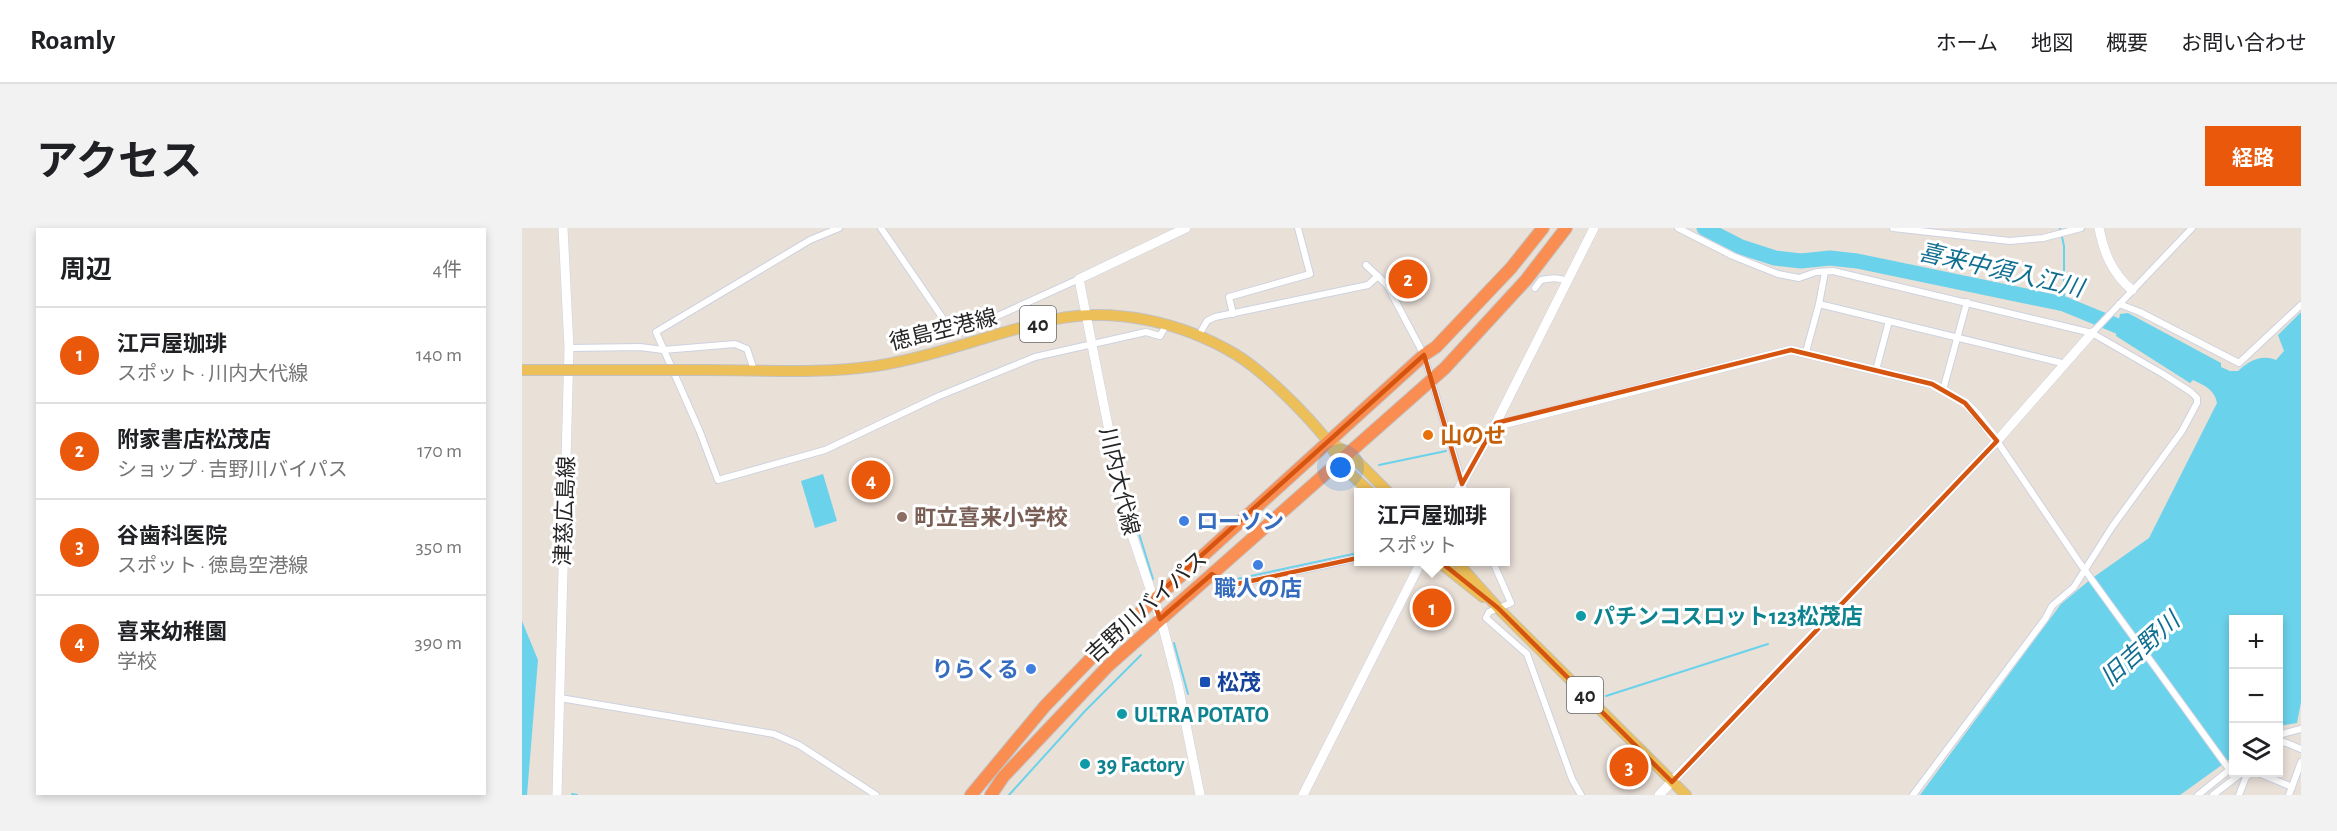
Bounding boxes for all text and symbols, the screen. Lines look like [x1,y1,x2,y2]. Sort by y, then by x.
text: Roamly [30,27,115,55]
text: ホーム [1936,33,1998,54]
text: 地図 [2031,33,2073,54]
text: 概要 [2106,33,2148,54]
text: お問い合わせ [2181,33,2307,54]
button: 経路 [2205,126,2301,186]
text: アクセス [36,141,202,183]
water label: 喜来中須入江川 [1916,238,2089,302]
pin: 2 [1388,256,1428,302]
text: 周辺 [60,257,112,283]
text: 4件 [432,260,462,280]
street label: 徳島空港線 [887,305,999,354]
road number: 40 [1020,306,1056,342]
text: 江戸屋珈琲 [117,333,227,355]
text: 1 [76,345,83,365]
text: 140 m [416,345,462,365]
text: スポット · 川内大代線 [117,364,308,384]
place label: 山のせ [1440,424,1506,447]
street label: 川内大代線 [1096,425,1143,537]
marker: 山のせ [1421,428,1435,442]
text: 附家書店松茂店 [117,429,271,451]
text: 2 [75,441,84,461]
text: 170 m [417,441,462,461]
your location [1326,453,1355,482]
street label: 津慈広島線 [551,456,578,566]
pin: 4 [852,458,890,502]
text: ショップ · 吉野川バイパス [117,460,348,480]
popup [1354,488,1510,566]
text: 江戸屋珈琲 [1377,505,1487,527]
place label: 町立喜来小学校 [914,506,1068,529]
marker: 町立喜来小学校 [895,510,909,524]
place label: ローソン [1196,511,1284,533]
marker: ローソン [1177,514,1191,528]
text: 谷歯科医院 [117,525,227,547]
text: スポット [1377,536,1457,556]
text: 3 [75,537,84,557]
text: 350 m [416,537,462,557]
street label: 吉野川バイパス [1082,546,1211,666]
text: スポット · 徳島空港線 [117,556,308,576]
marker: 職人の店 [1251,558,1265,572]
place label: 職人の店 [1214,577,1302,600]
pin: 1 [1412,586,1452,631]
place label: パチンコスロット123松茂店 [1593,605,1863,628]
water label: 旧吉野川 [2096,605,2187,691]
marker: パチンコスロット123松茂店 [1574,609,1588,623]
map controls [2229,615,2283,777]
button: + [2229,615,2283,669]
text: 喜来幼稚園 [117,621,227,643]
text: 4 [74,633,85,653]
text: 390 m [415,633,462,653]
text: 学校 [117,652,157,672]
place label: りらくる [931,658,1019,681]
marker: りらくる [1024,662,1038,676]
button: − [2229,669,2283,723]
place label: 松茂 [1217,671,1261,694]
marker: 松茂 [1198,675,1212,689]
road number: 40 [1567,677,1603,713]
place label: ULTRA POTATO [1134,704,1269,726]
marker: ULTRA POTATO [1115,707,1129,721]
button: layers [2229,723,2283,777]
pin: 3 [1610,744,1648,790]
place label: 39 Factory [1097,754,1185,777]
marker: 39 Factory [1078,757,1092,771]

